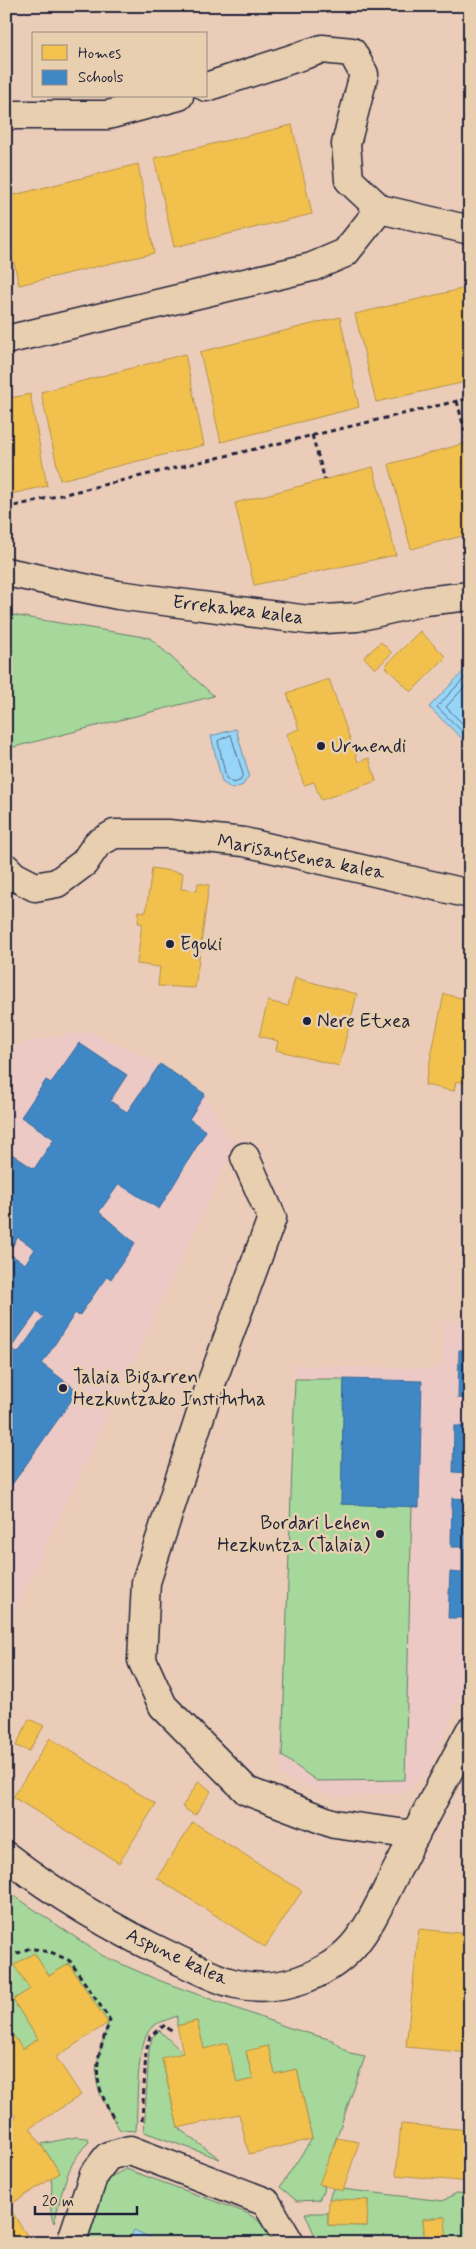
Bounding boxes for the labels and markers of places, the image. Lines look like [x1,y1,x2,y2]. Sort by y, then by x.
place label: Urmendi [331,734,406,759]
marker: Urmendi [315,740,327,752]
place label: Egoki [180,932,222,958]
marker: Egoki [164,938,176,950]
place label: Nere Etxea [317,1009,411,1034]
marker: Nere Etxea [301,1015,313,1027]
place label: Talaia Bigarren Hezkuntzako Institutua [73,1365,266,1412]
marker: Talaia Bigarren Hezkuntzako Institutua [57,1382,69,1394]
place label: Bordari Lehen Hezkuntza (Talaia) [217,1511,370,1558]
marker: Bordari Lehen Hezkuntza (Talaia) [374,1528,386,1540]

